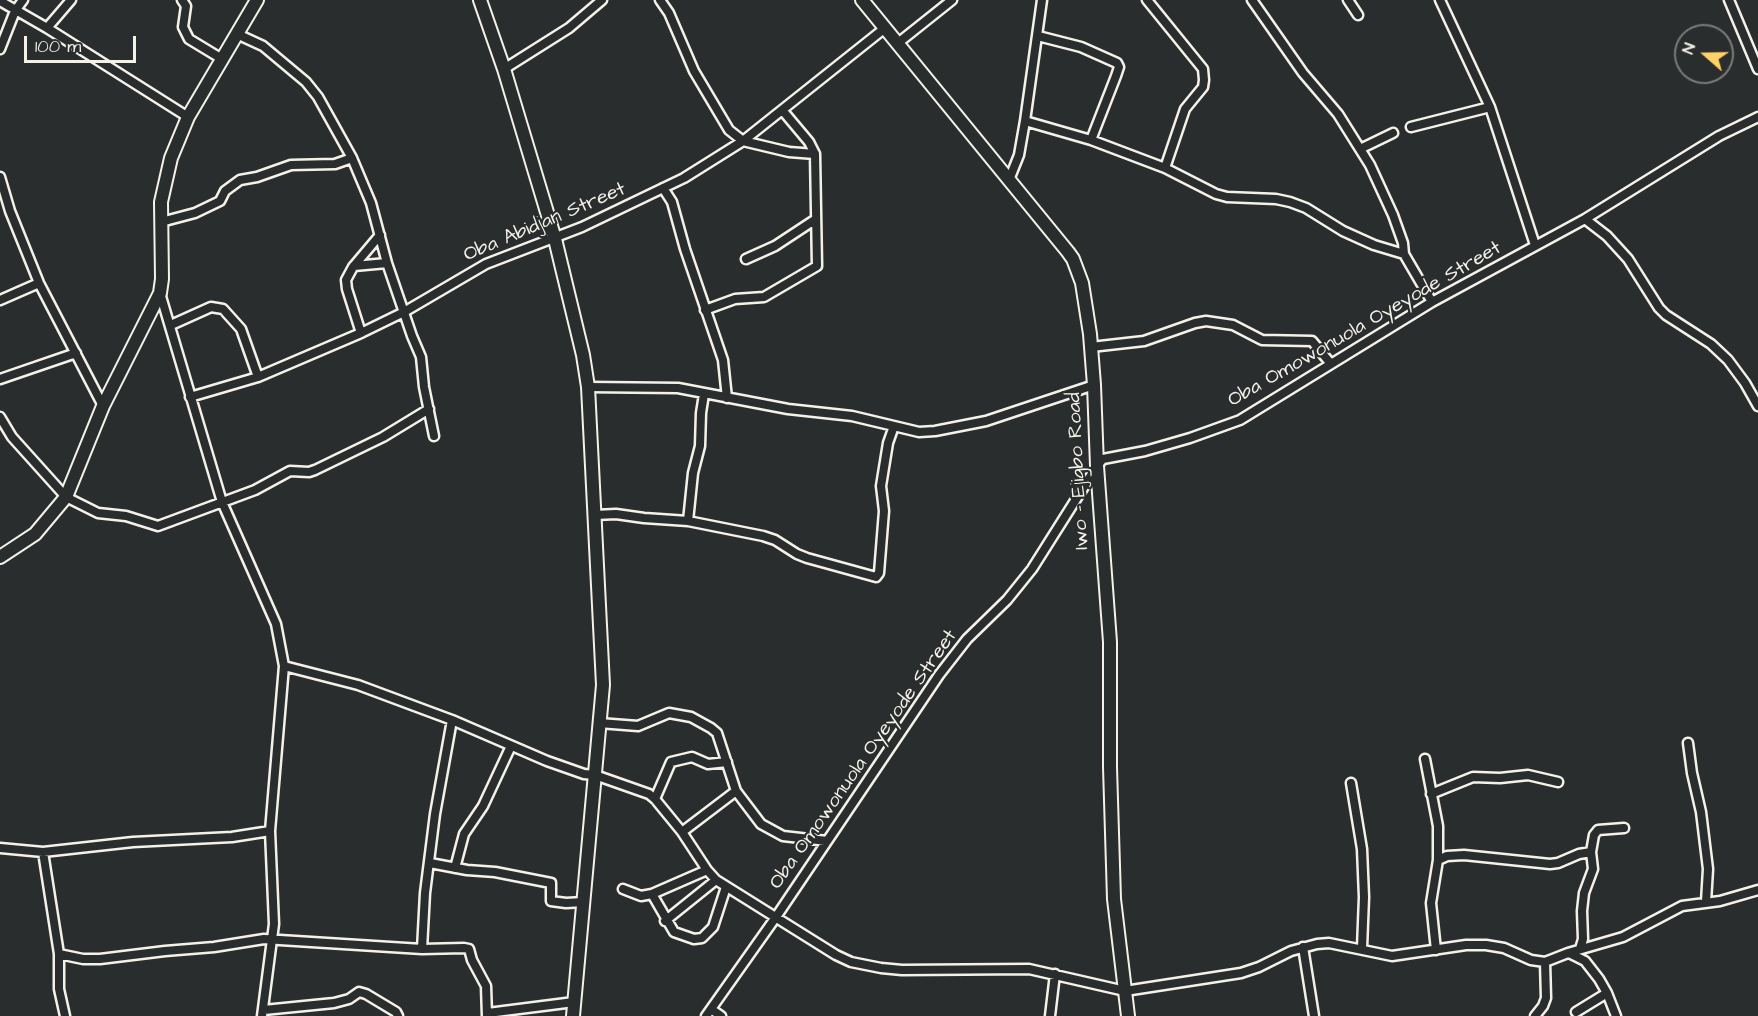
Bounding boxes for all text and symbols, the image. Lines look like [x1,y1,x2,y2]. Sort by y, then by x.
scale bar [27,24,140,62]
north arrow [1674,24,1734,84]
text: 100 m [35,34,81,59]
text: N [1677,40,1701,57]
street label: Oba Abidjan Street [460,178,630,268]
street label: Oba Omowonuola Oyeyode Street [1224,237,1506,413]
street label: Iwo - Ejigbo Road [1063,392,1095,550]
street label: Oba Omowonuola Oyeyode Street [765,626,963,894]

